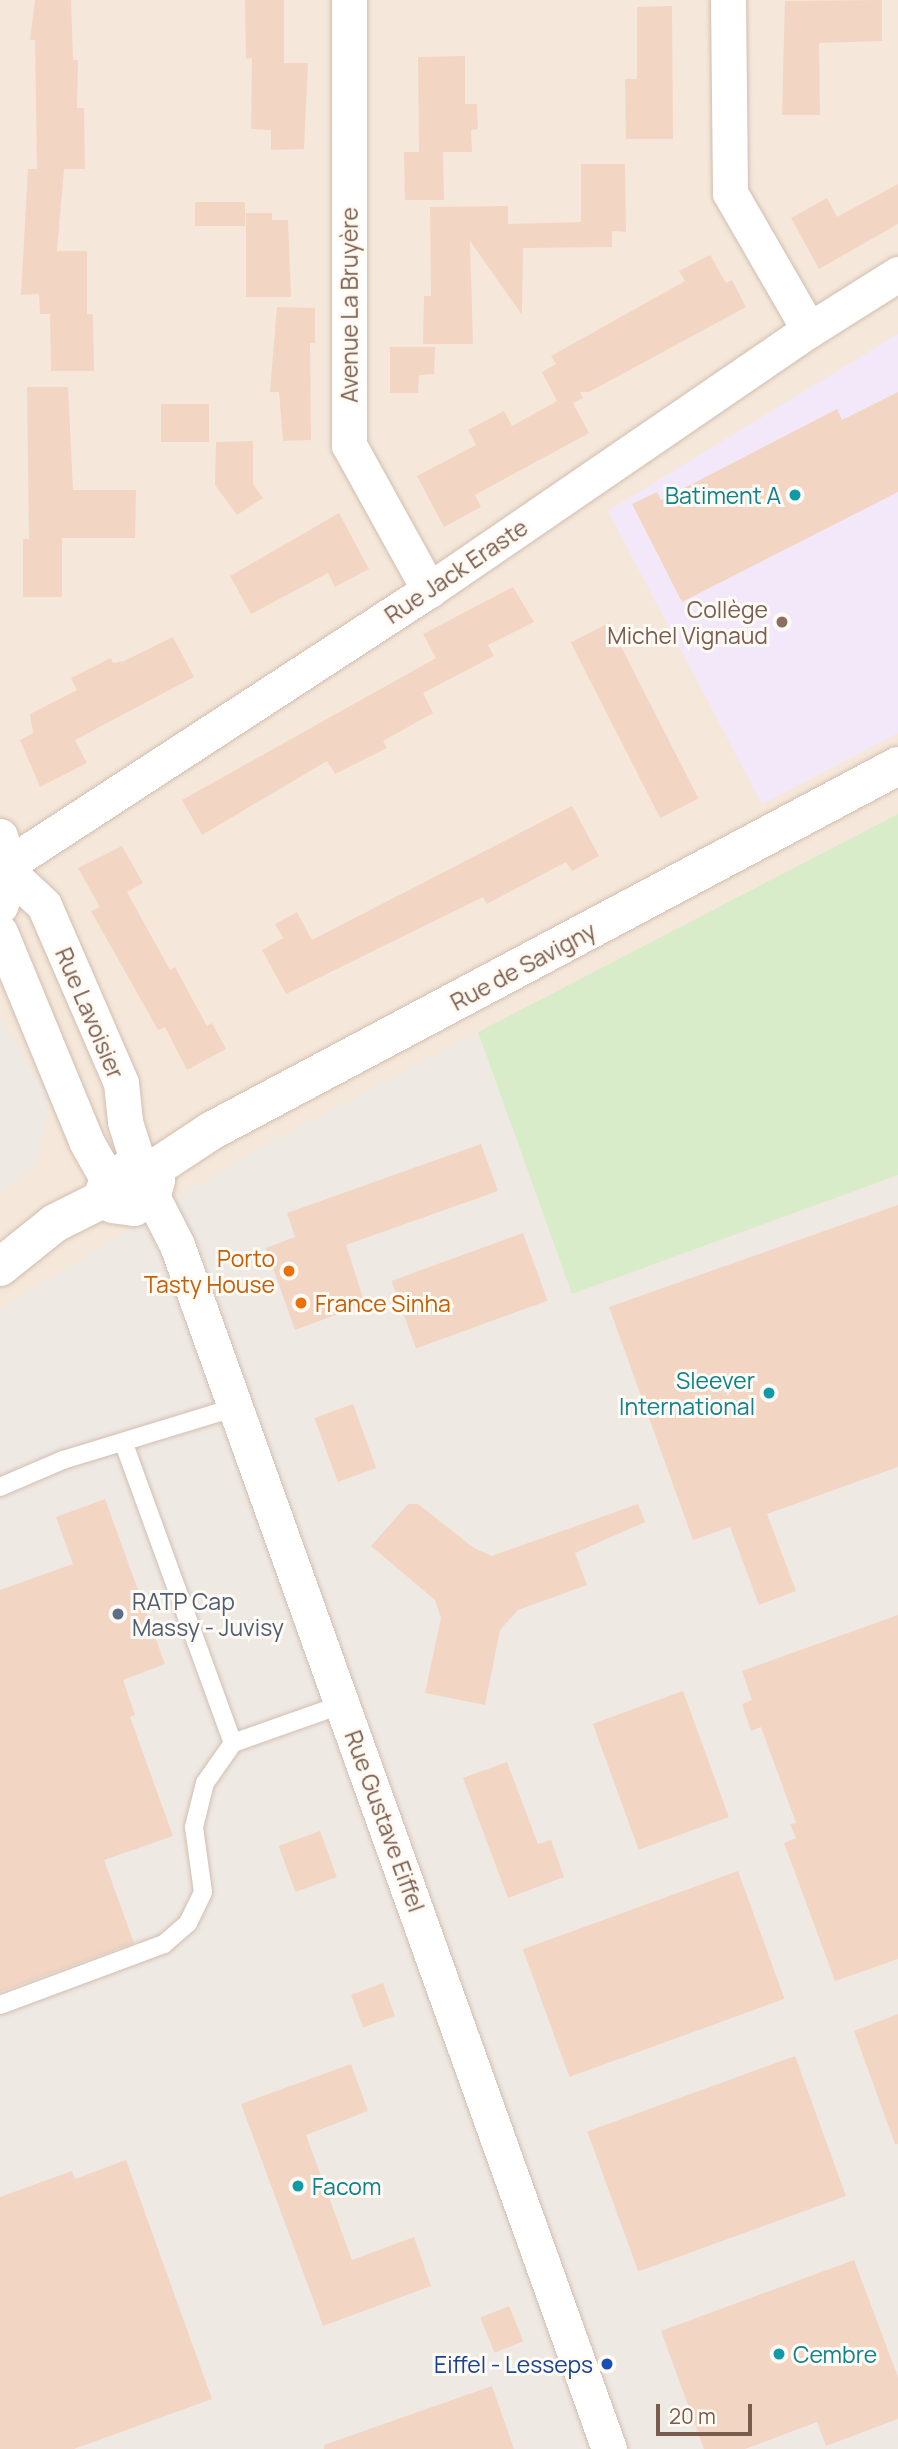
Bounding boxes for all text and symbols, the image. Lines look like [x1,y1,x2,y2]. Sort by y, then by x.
street label: Avenue La Bruyère [335,207,363,403]
place label: Batiment A [665,481,781,509]
marker: Batiment A [787,487,803,503]
street label: Rue Jack Eraste [379,513,533,629]
place label: Collège Michel Vignaud [607,595,768,649]
marker: Collège Michel Vignaud [774,614,790,630]
street label: Rue de Savigny [446,916,600,1016]
street label: Rue Lavoisier [50,943,130,1083]
place label: Porto Tasty House [144,1244,275,1298]
marker: Porto Tasty House [281,1263,297,1279]
place label: France Sinha [315,1289,451,1317]
marker: France Sinha [293,1295,309,1311]
place label: Sleever International [619,1366,755,1420]
marker: Sleever International [761,1385,777,1401]
place label: RATP Cap Massy - Juvisy [132,1587,284,1641]
marker: RATP Cap Massy - Juvisy [110,1606,126,1622]
street label: Rue Gustave Eiffel [339,1727,431,1915]
place label: Facom [312,2172,381,2200]
marker: Facom [290,2178,306,2194]
place label: Cembre [793,2340,877,2368]
marker: Cembre [771,2346,787,2362]
place label: Eiffel - Lesseps [434,2350,593,2378]
marker: Eiffel - Lesseps [599,2356,615,2372]
scale bar [660,2390,756,2434]
text: 20 m [669,2402,716,2430]

